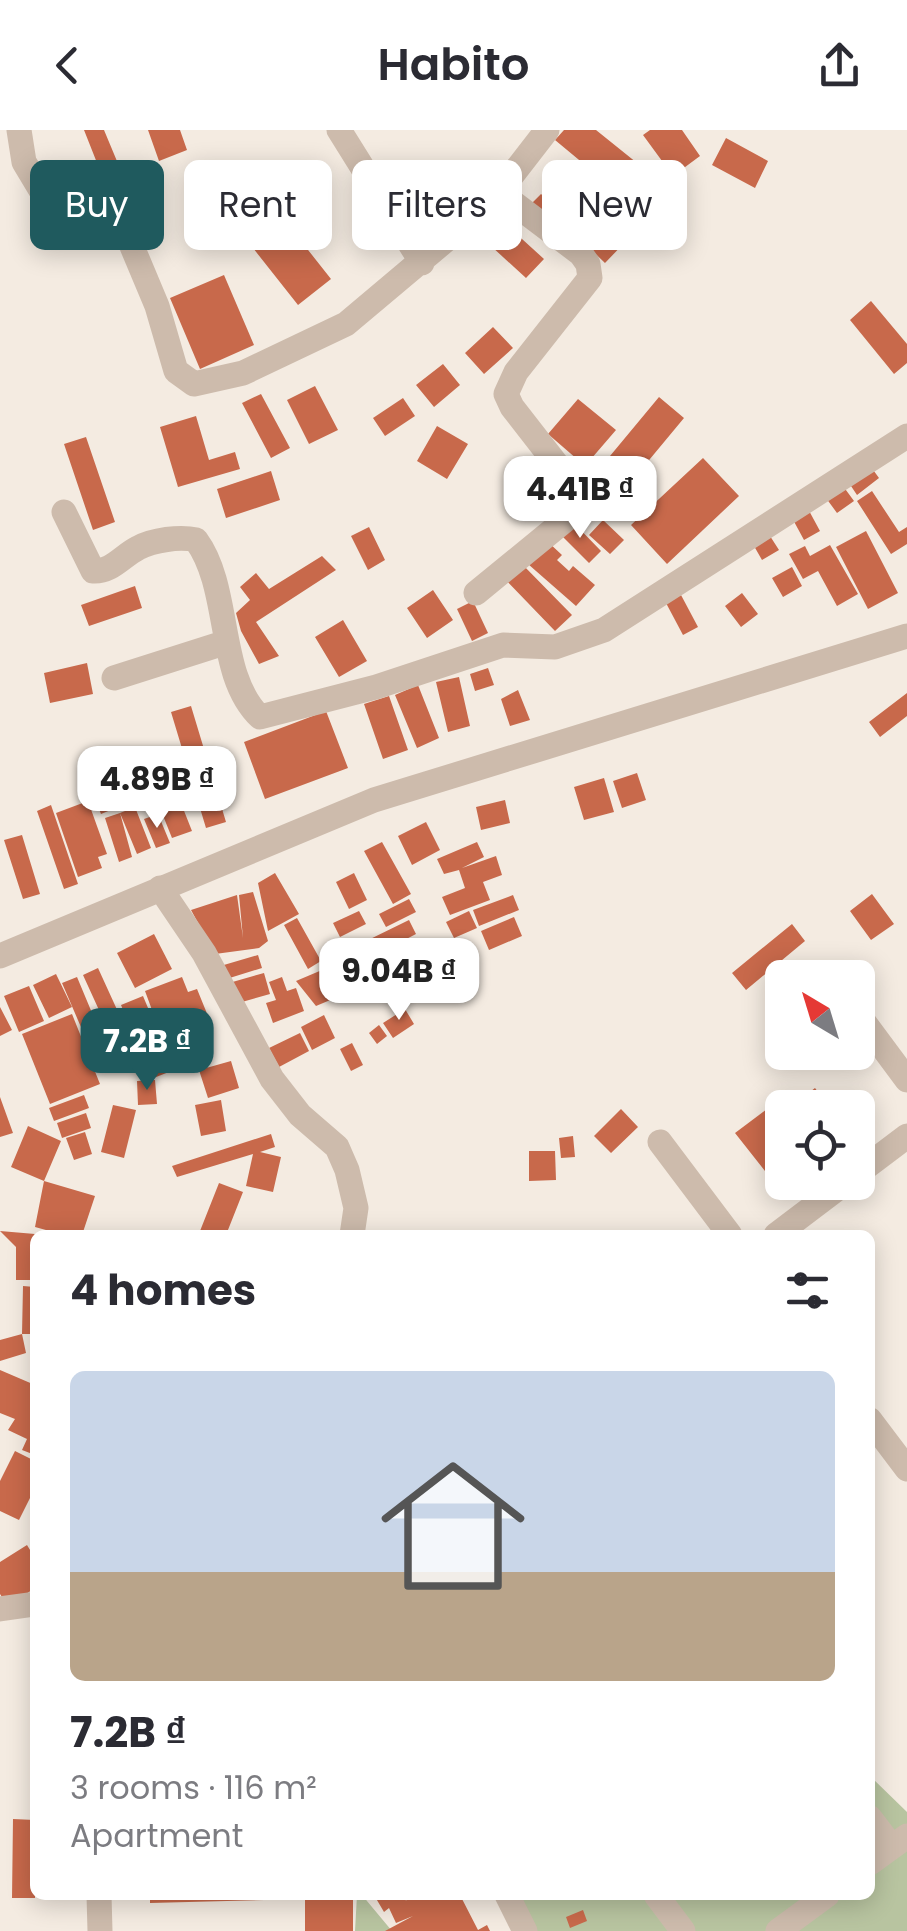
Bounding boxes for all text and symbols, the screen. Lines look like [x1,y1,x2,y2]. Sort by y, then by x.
text: Habito [378,33,529,96]
icon: back [40,38,95,93]
icon: share [812,38,867,93]
chip: Buy [30,160,164,250]
chip: Rent [184,160,332,250]
chip: Filters [352,160,522,250]
chip: New [542,160,687,250]
pin: 4.41B ₫ [488,456,672,541]
text: 4.41B ₫ [526,466,634,511]
pin: 4.89B ₫ [65,746,249,831]
text: 4.89B ₫ [99,756,215,801]
pin: 9.04B ₫ [307,938,491,1023]
text: 9.04B ₫ [341,948,457,993]
north arrow [765,960,875,1070]
map controls [765,960,875,1200]
pin: 7.2B ₫ [66,1008,228,1093]
text: 7.2B ₫ [103,1018,191,1063]
button: locate [765,1090,875,1200]
text: 4 homes [70,1261,256,1320]
icon: filters [780,1263,835,1318]
icon: home [363,1436,543,1616]
text: 7.2B ₫ [70,1703,186,1762]
text: 3 rooms · 116 m² [70,1765,317,1810]
text: Apartment [70,1813,243,1858]

